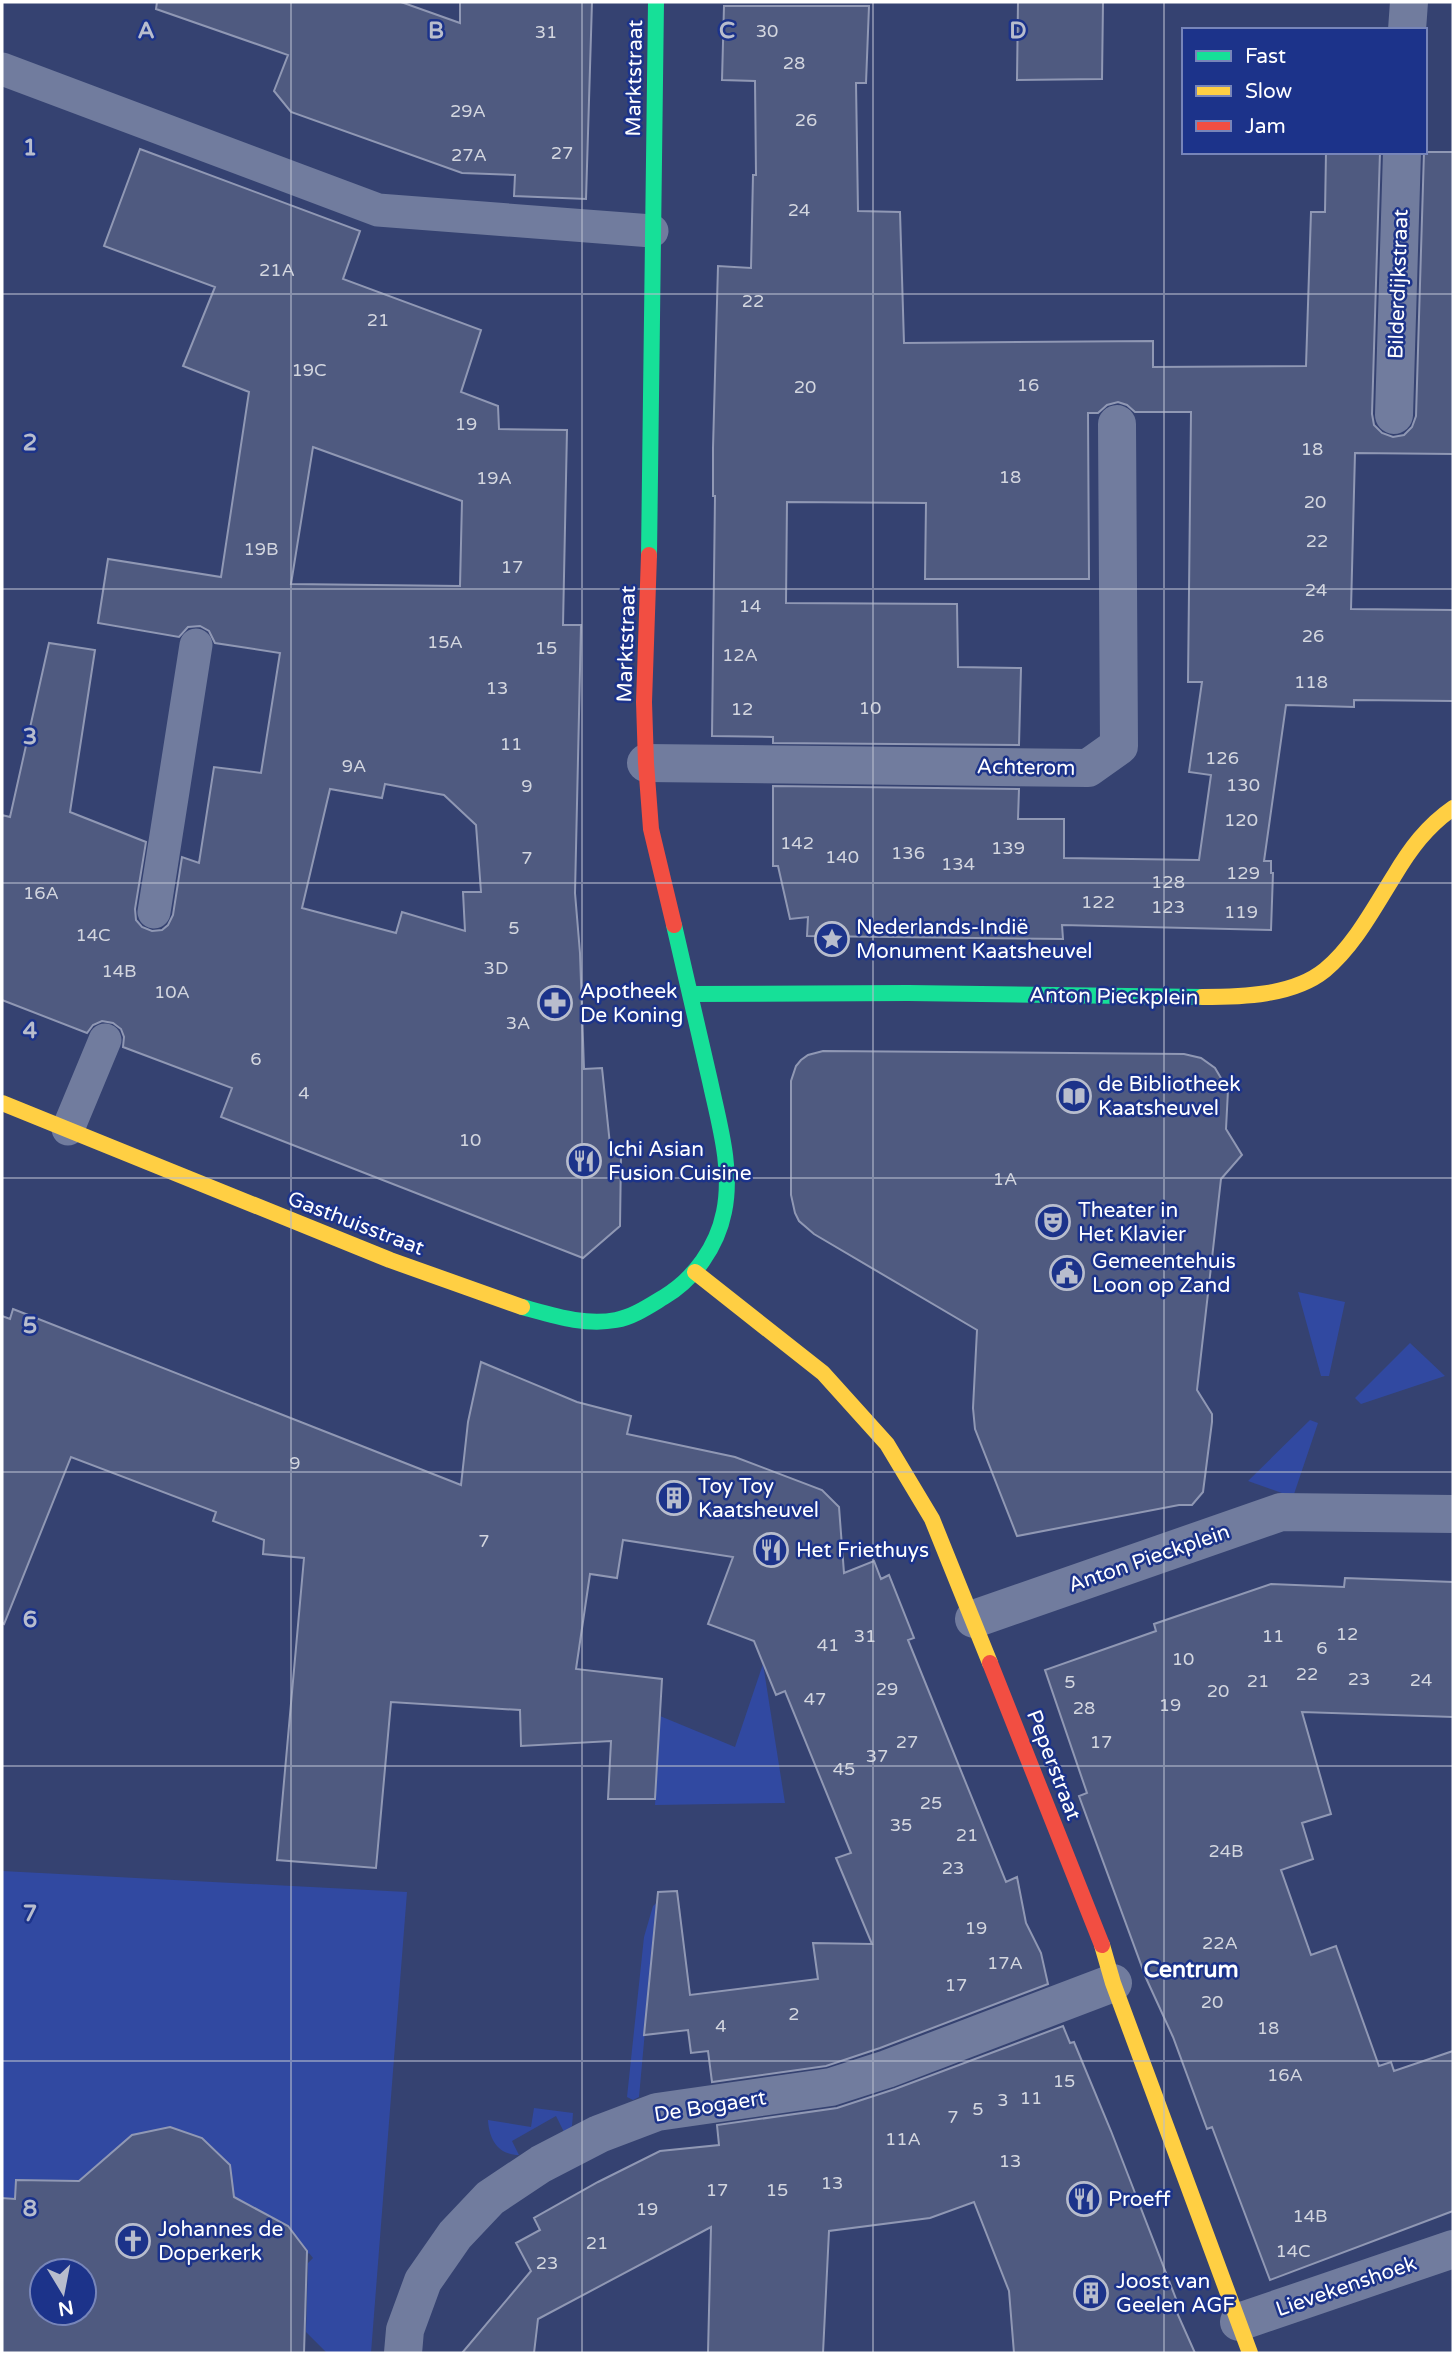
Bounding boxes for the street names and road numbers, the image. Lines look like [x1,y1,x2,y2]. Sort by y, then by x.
street label: Marktstraat [621,19,648,137]
street label: Bilderdijkstraat [1383,208,1414,360]
street label: Marktstraat [612,585,641,703]
street label: Achterom [976,754,1076,781]
street label: Anton Pieckplein [1029,983,1199,1010]
street label: Gasthuisstraat [284,1186,428,1261]
street label: Anton Pieckplein [1065,1519,1233,1598]
street label: Peperstraat [1021,1706,1086,1824]
street label: De Bogaert [652,2085,768,2128]
street label: Lievekenshoek [1273,2251,1420,2322]

